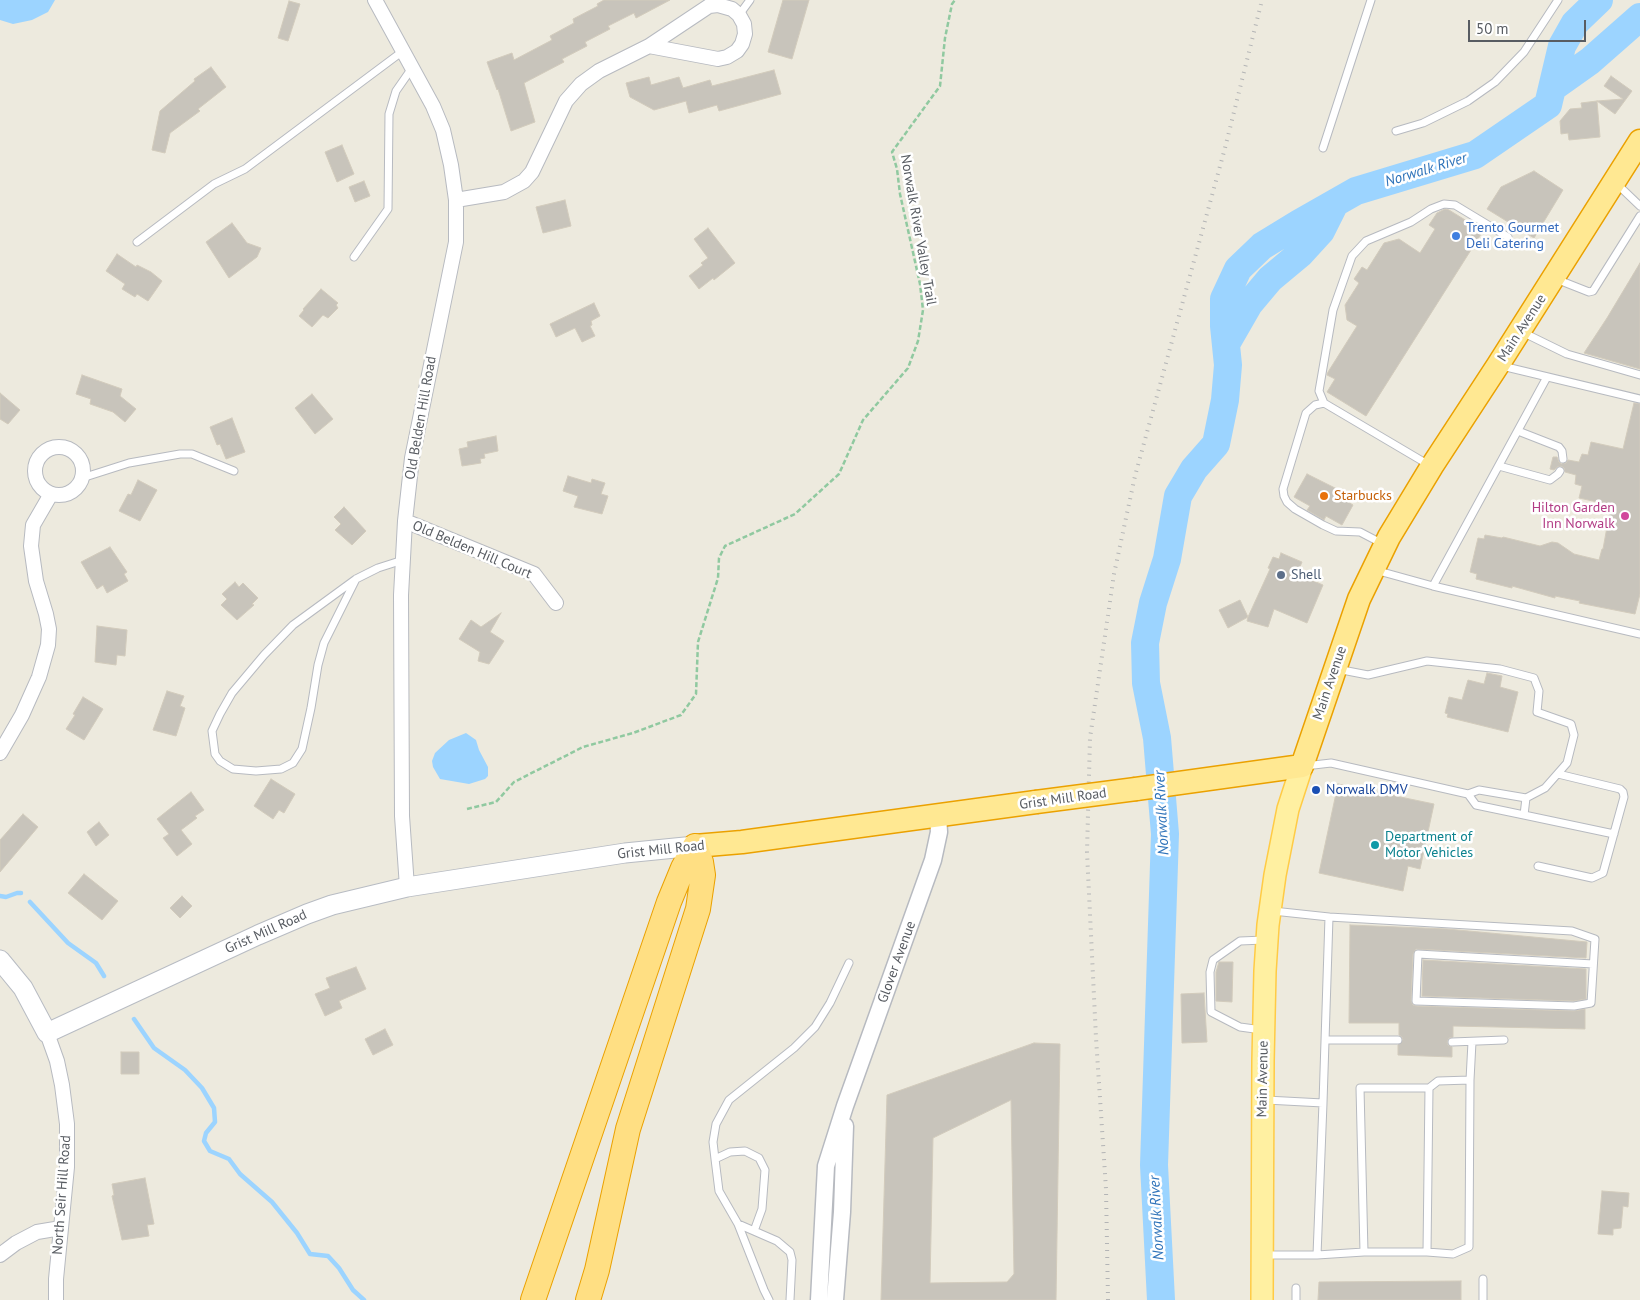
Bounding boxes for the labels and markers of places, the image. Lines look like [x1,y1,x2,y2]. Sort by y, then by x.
place label: Trento Gourmet Deli Catering [1466,220,1559,252]
marker: Trento Gourmet Deli Catering [1450,230,1462,242]
place label: Starbucks [1334,488,1392,504]
marker: Starbucks [1318,490,1330,502]
place label: Hilton Garden Inn Norwalk [1532,500,1615,532]
marker: Hilton Garden Inn Norwalk [1619,510,1631,522]
place label: Shell [1291,567,1321,583]
marker: Shell [1275,569,1287,581]
place label: Norwalk DMV [1326,782,1408,798]
marker: Norwalk DMV [1310,784,1322,796]
place label: Department of Motor Vehicles [1385,829,1473,862]
marker: Department of Motor Vehicles [1369,839,1381,851]

